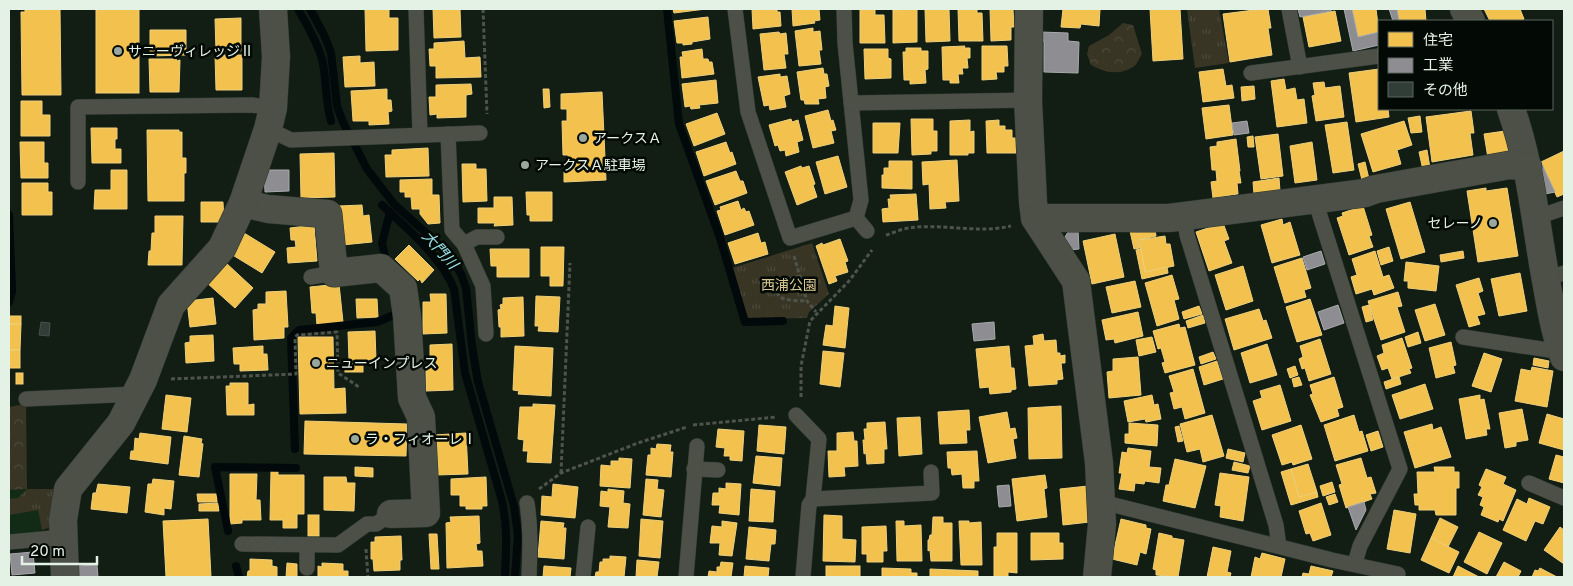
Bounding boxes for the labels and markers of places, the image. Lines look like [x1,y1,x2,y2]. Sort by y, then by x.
place label: サニーヴィレッジⅡ [128,44,254,61]
marker: サニーヴィレッジⅡ [112,45,124,57]
place label: アークスＡ [593,131,662,148]
marker: アークスＡ [577,132,589,144]
place label: アークスＡ駐車場 [535,158,646,175]
marker: アークスＡ駐車場 [519,159,531,171]
place label: セレーノ [1428,216,1483,233]
marker: セレーノ [1487,217,1499,229]
place label: ニューインプレス [326,356,438,373]
marker: ニューインプレス [310,357,322,369]
place label: ラ・フィオーレⅠ [365,432,477,449]
marker: ラ・フィオーレⅠ [349,433,361,445]

